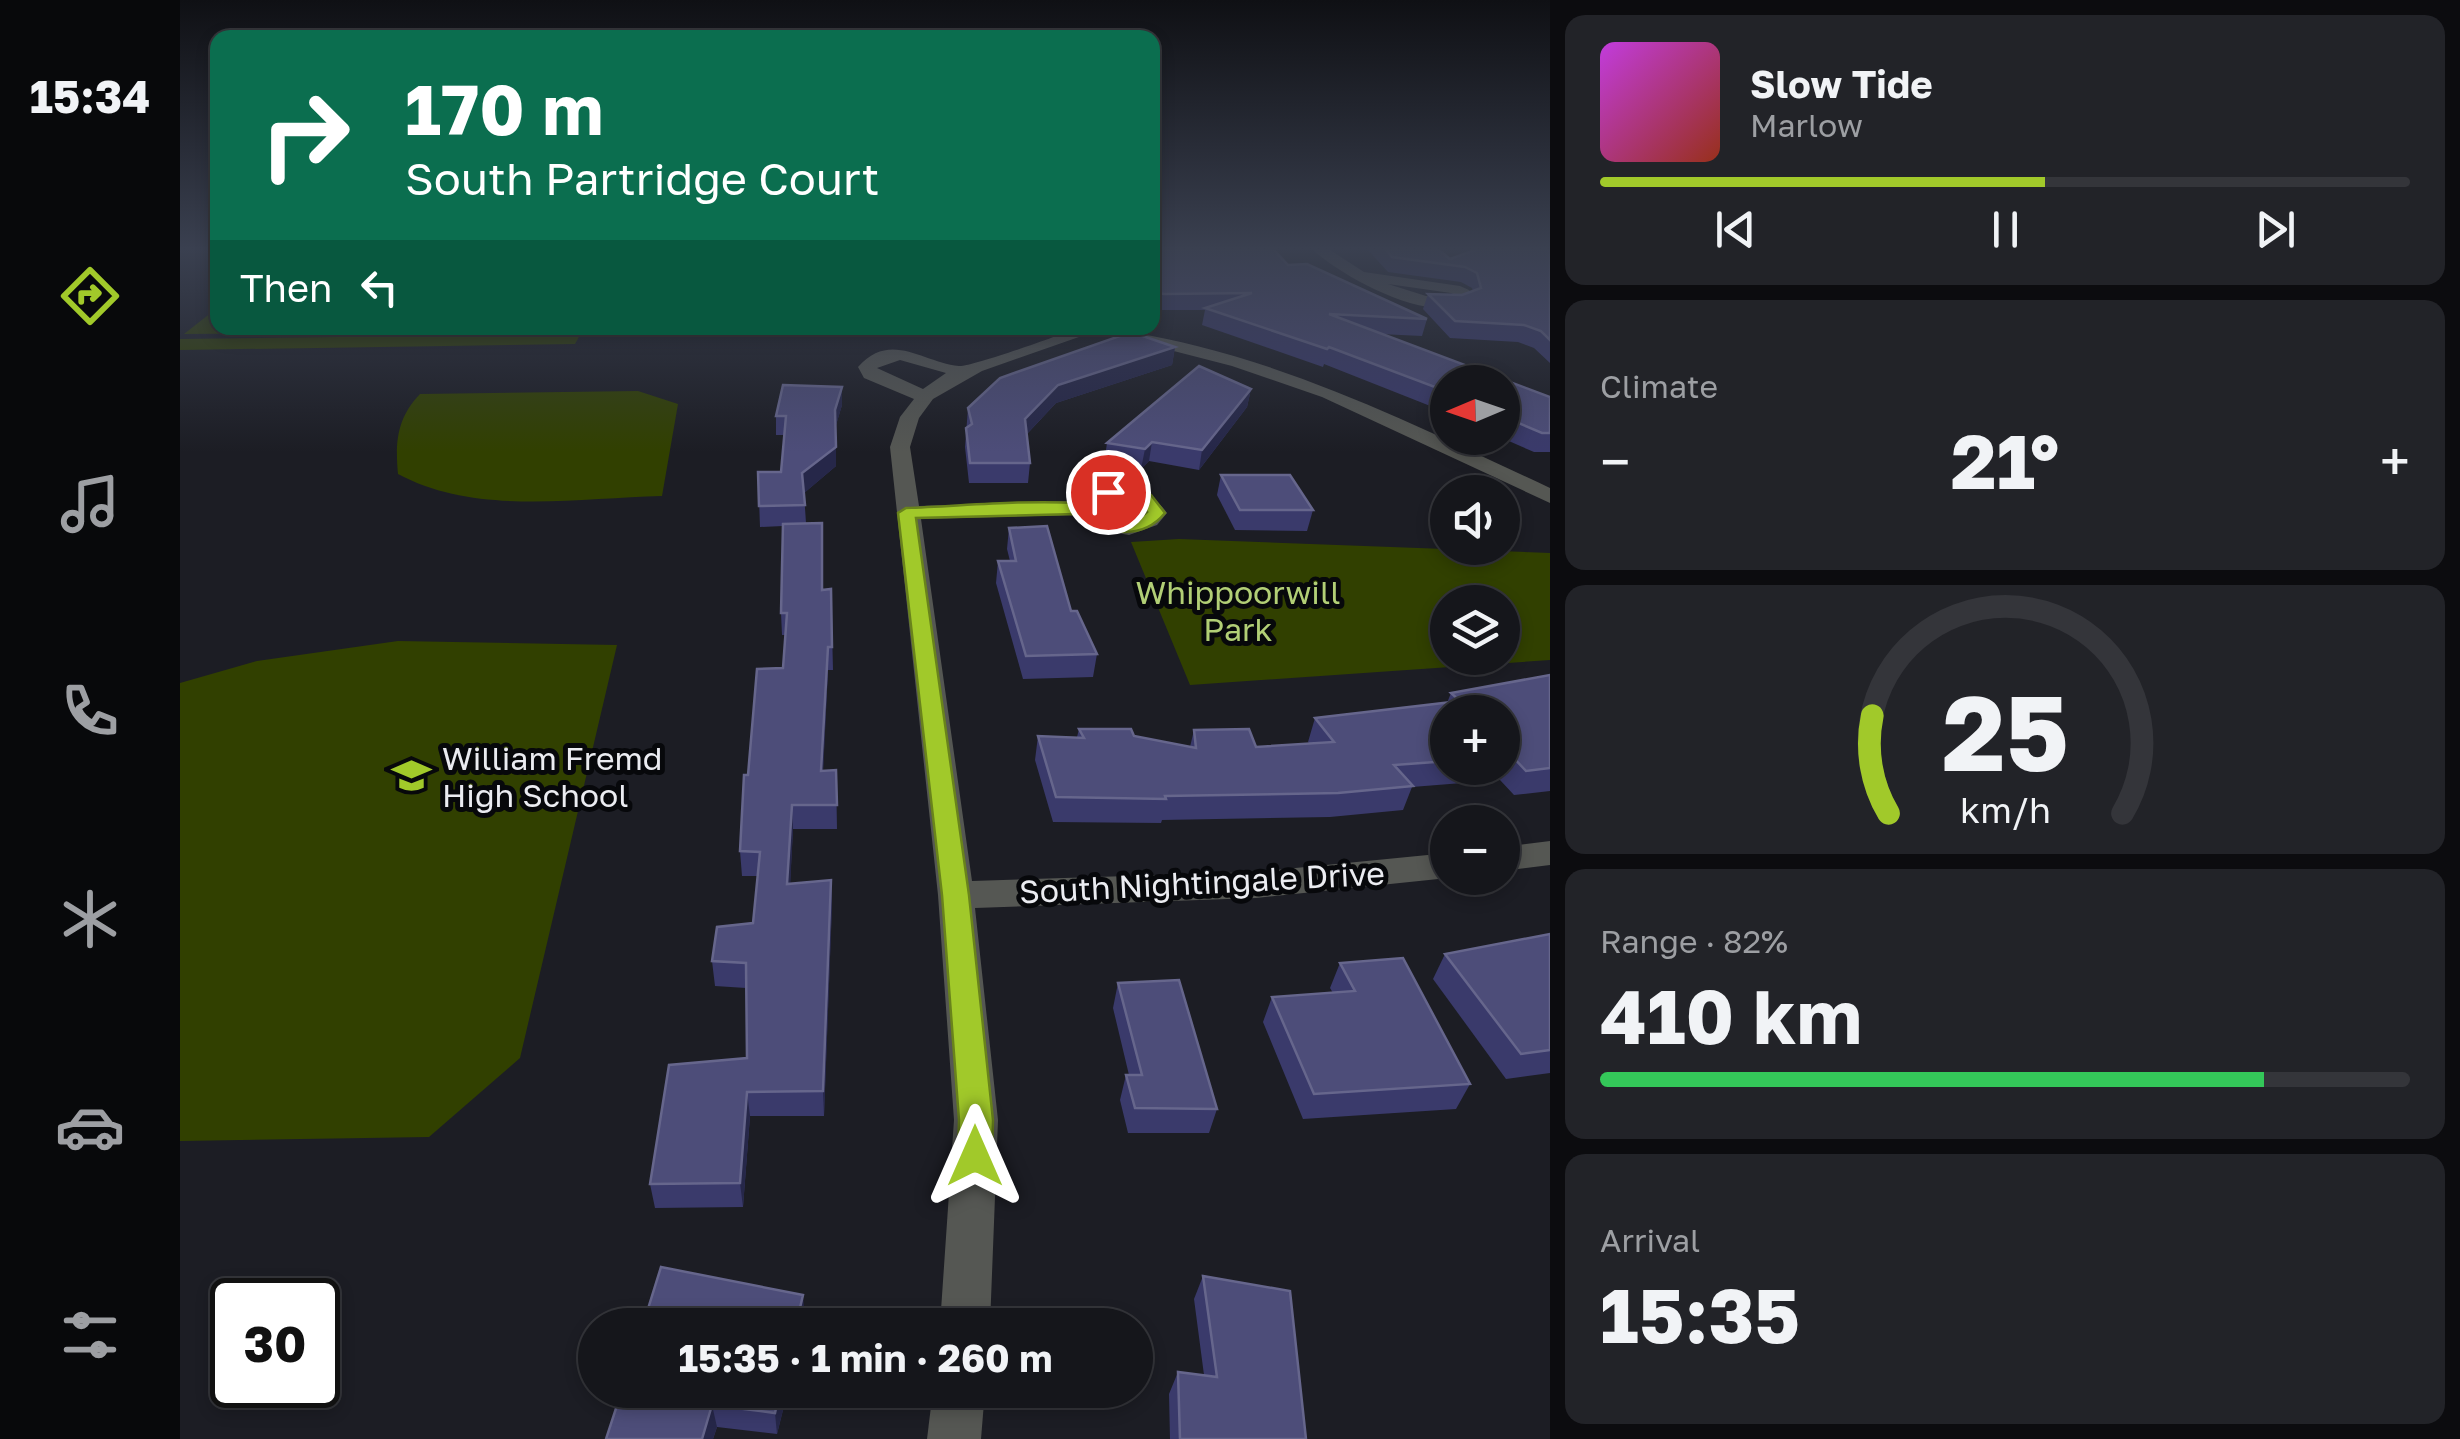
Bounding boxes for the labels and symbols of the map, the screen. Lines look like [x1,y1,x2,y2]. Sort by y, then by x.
north arrow [1430,365,1520,455]
pin [1066,450,1151,535]
park label: Whippoorwill Park [1136,573,1340,648]
place label: William Fremd High School [442,739,663,814]
school or university icon: William Fremd High School [391,755,433,797]
street label: South Nightingale Drive [1018,853,1386,911]
position arrow [923,1104,1027,1208]
speed limit sign: 30 [210,1278,340,1408]

